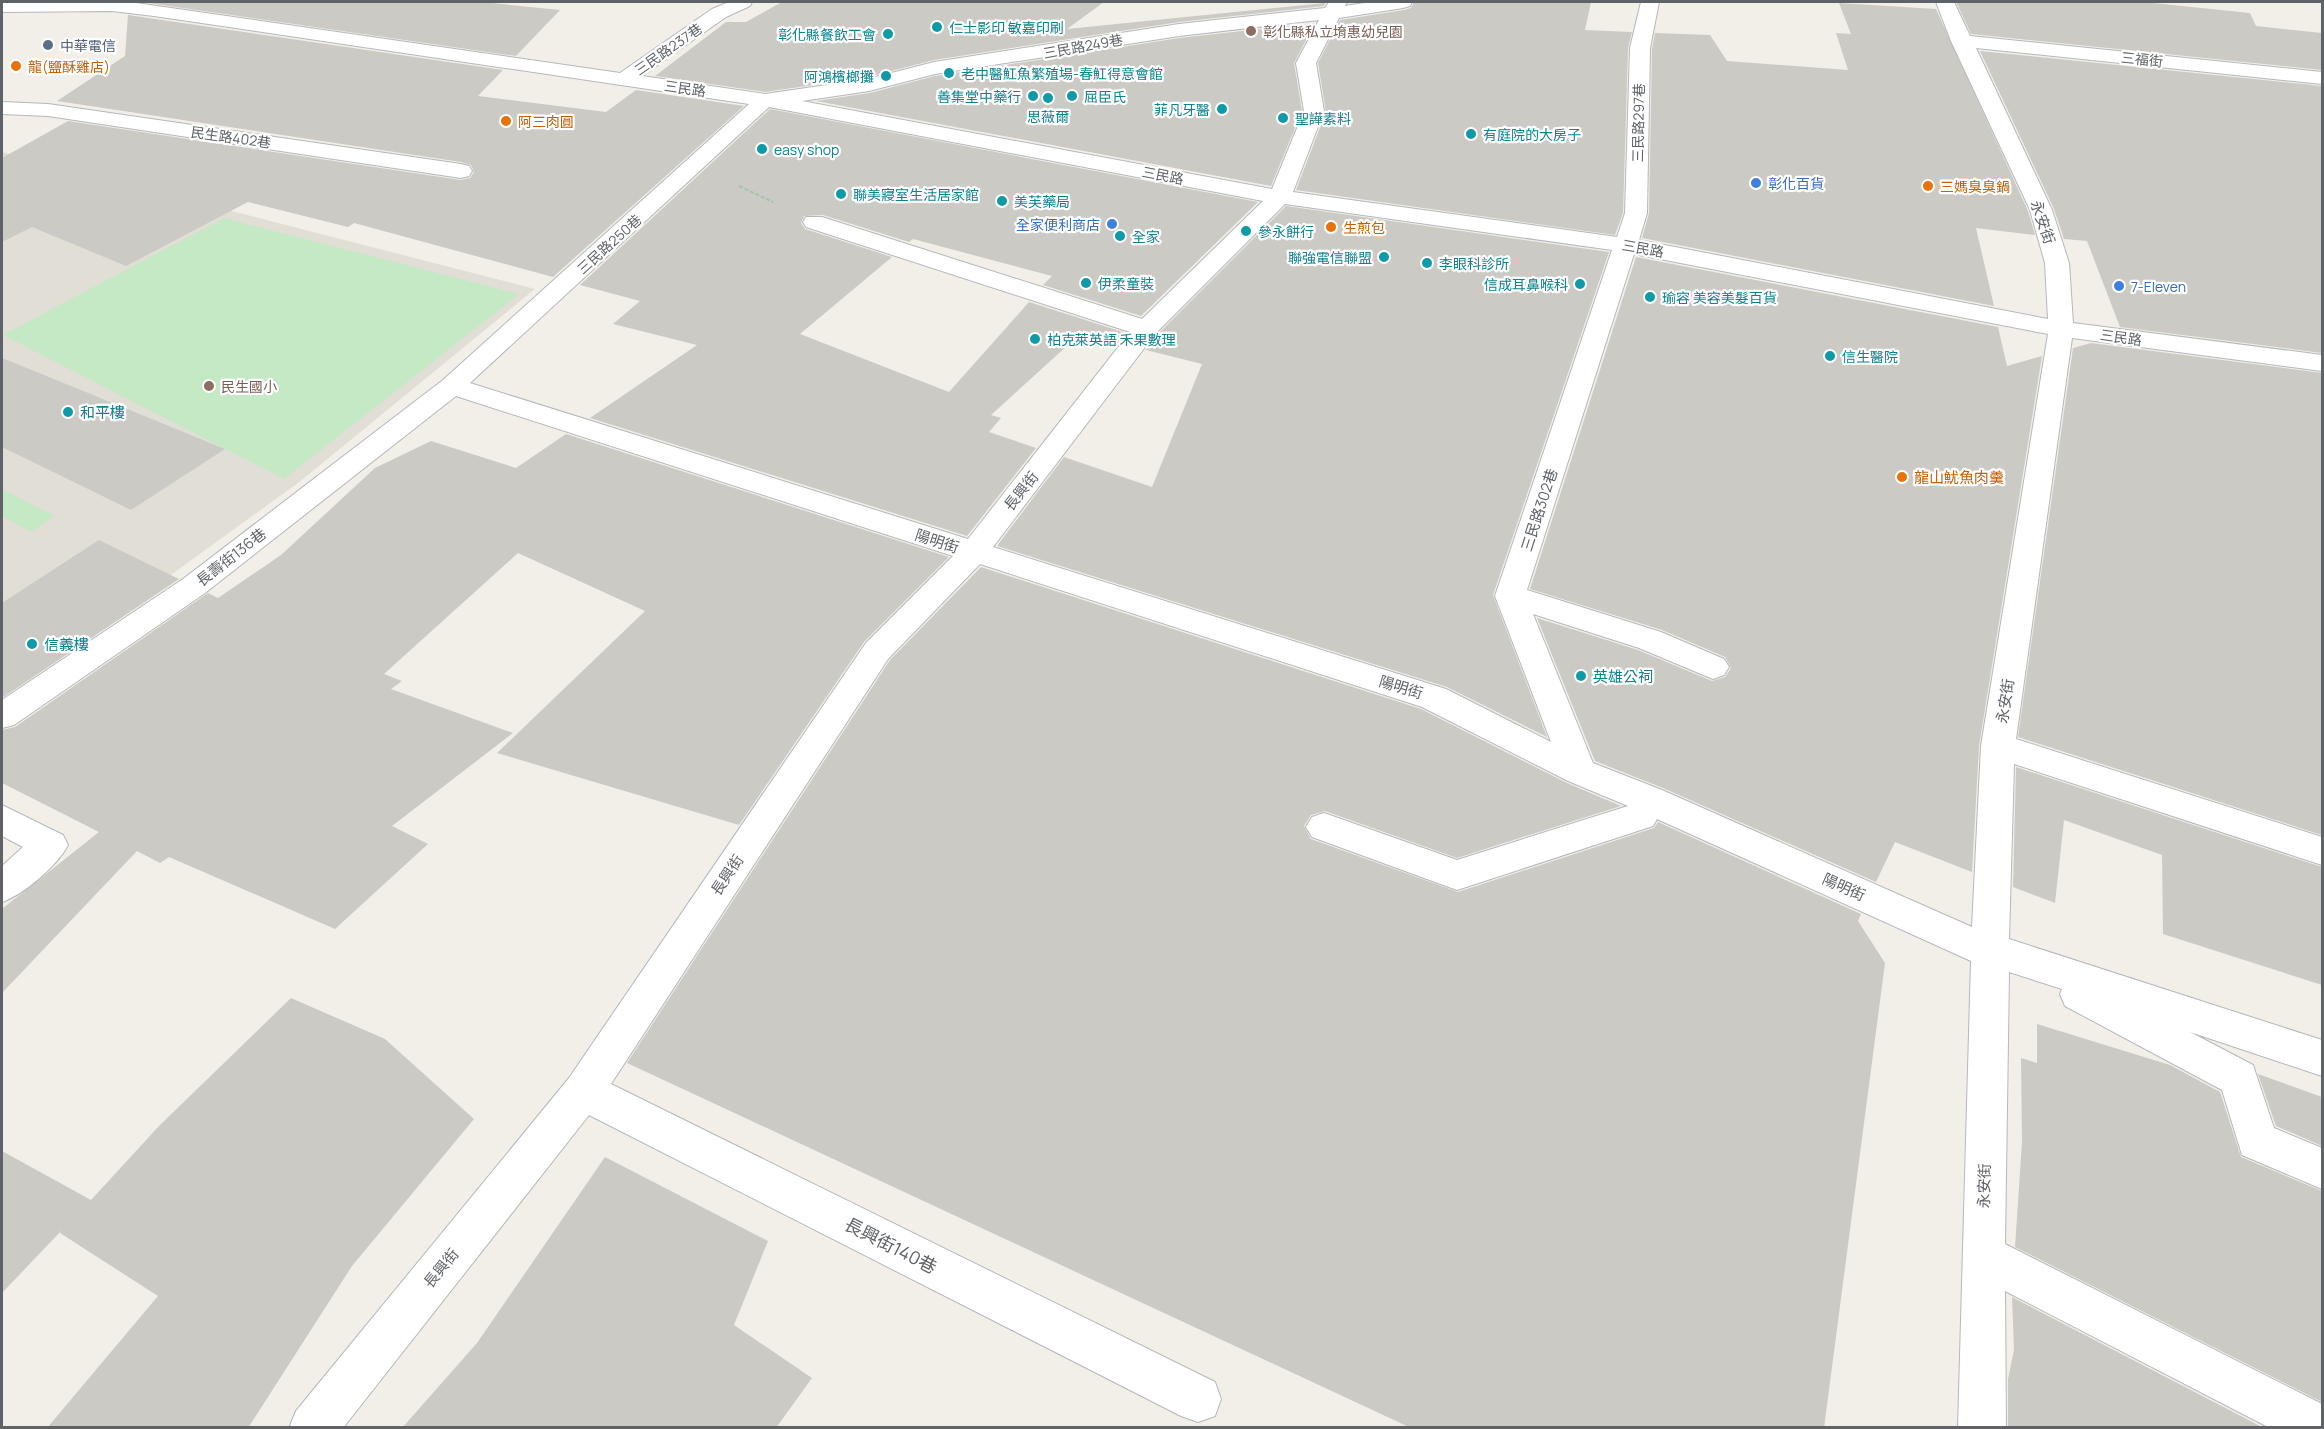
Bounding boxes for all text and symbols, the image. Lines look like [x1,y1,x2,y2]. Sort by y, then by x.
place label: 仁士影印 敏嘉印刷 [949,18,1064,37]
street label: 三民路237巷 [630,19,706,79]
marker: 仁士影印 敏嘉印刷 [930,20,944,34]
place label: 彰化縣私立堉惠幼兒園 [1263,22,1403,41]
marker: 彰化縣私立堉惠幼兒園 [1244,24,1258,38]
place label: 彰化縣餐飲工會 [778,25,876,44]
marker: 彰化縣餐飲工會 [881,27,895,41]
street label: 三民路249巷 [1042,30,1124,62]
place label: 中華電信 [60,36,116,55]
marker: 中華電信 [41,38,55,52]
street label: 三福街 [2120,47,2164,71]
place label: 龍(鹽酥雞店) [28,57,110,76]
marker: 龍(鹽酥雞店) [9,59,23,73]
place label: 老中醫魟魚繁殖場-春魟得意會館 [961,64,1163,83]
marker: 老中醫魟魚繁殖場-春魟得意會館 [942,66,956,80]
place label: 阿鴻檳榔攤 [804,67,874,86]
marker: 阿鴻檳榔攤 [879,69,893,83]
street label: 三民路 [663,76,707,100]
street label: 三民路297巷 [1628,83,1648,163]
place label: 善集堂中藥行 [937,87,1021,106]
place label: 屈臣氏 [1084,87,1126,106]
marker: 善集堂中藥行 [1026,89,1040,103]
marker: 屈臣氏 [1065,89,1079,103]
marker: 思薇爾 [1041,91,1055,105]
place label: 菲凡牙醫 [1154,100,1210,119]
marker: 菲凡牙醫 [1215,102,1229,116]
place label: 思薇爾 [1027,107,1069,126]
place label: 聖譁素料 [1295,109,1351,128]
marker: 聖譁素料 [1276,111,1290,125]
place label: 阿三肉圓 [518,112,574,131]
marker: 阿三肉圓 [499,114,513,128]
street label: 民生路402巷 [190,122,272,152]
place label: 有庭院的大房子 [1483,125,1581,144]
marker: 有庭院的大房子 [1464,127,1478,141]
place label: easy shop [774,140,839,159]
marker: easy shop [755,142,769,156]
street label: 三民路 [1141,162,1185,188]
place label: 彰化百貨 [1768,174,1824,193]
marker: 彰化百貨 [1749,176,1763,190]
place label: 三媽臭臭鍋 [1940,177,2010,196]
marker: 三媽臭臭鍋 [1921,179,1935,193]
place label: 聯美寢室生活居家館 [853,185,979,204]
marker: 聯美寢室生活居家館 [834,187,848,201]
place label: 美芙藥局 [1014,192,1070,211]
marker: 美芙藥局 [995,194,1009,208]
street label: 永安街 [2026,197,2060,247]
street label: 三民路250巷 [573,210,645,278]
place label: 全家便利商店 [1016,215,1100,234]
marker: 全家便利商店 [1105,217,1119,231]
place label: 生煎包 [1343,218,1385,237]
marker: 生煎包 [1324,220,1338,234]
place label: 參永餅行 [1258,222,1314,241]
marker: 參永餅行 [1239,224,1253,238]
place label: 全家 [1132,227,1160,246]
marker: 全家 [1113,229,1127,243]
street label: 三民路 [1621,235,1665,261]
place label: 聯強電信聯盟 [1288,248,1372,267]
marker: 聯強電信聯盟 [1377,250,1391,264]
place label: 李眼科診所 [1439,254,1509,273]
marker: 李眼科診所 [1420,256,1434,270]
place label: 伊柔童裝 [1098,274,1154,293]
place label: 信成耳鼻喉科 [1484,275,1568,294]
marker: 伊柔童裝 [1079,276,1093,290]
marker: 信成耳鼻喉科 [1573,277,1587,291]
place label: 7-Eleven [2131,277,2186,296]
marker: 7-Eleven [2112,279,2126,293]
place label: 瑜容 美容美髮百貨 [1662,288,1777,307]
marker: 瑜容 美容美髮百貨 [1643,290,1657,304]
street label: 三民路 [2099,325,2143,349]
place label: 柏克萊英語 禾果數理 [1047,330,1176,349]
marker: 柏克萊英語 禾果數理 [1028,332,1042,346]
place label: 信生醫院 [1842,347,1898,366]
marker: 信生醫院 [1823,349,1837,363]
place label: 民生國小 [221,377,277,396]
marker: 民生國小 [202,379,216,393]
place label: 和平樓 [80,402,125,423]
marker: 和平樓 [61,405,75,419]
street label: 三民路302巷 [1516,466,1562,554]
street label: 長興街 [999,467,1043,515]
place label: 龍山魷魚肉羹 [1914,467,2004,488]
marker: 龍山魷魚肉羹 [1895,470,1909,484]
street label: 長壽街136巷 [192,523,270,591]
street label: 陽明街 [912,524,962,558]
place label: 信義樓 [44,634,89,655]
marker: 信義樓 [25,637,39,651]
place label: 英雄公祠 [1593,666,1653,687]
marker: 英雄公祠 [1574,669,1588,683]
street label: 陽明街 [1376,670,1426,704]
street label: 永安街 [1991,677,2019,725]
street label: 長興街 [706,850,748,900]
street label: 陽明街 [1819,868,1869,906]
street label: 永安街 [1973,1163,1995,1209]
street label: 長興街140巷 [841,1211,941,1279]
street label: 長興街 [419,1244,463,1292]

